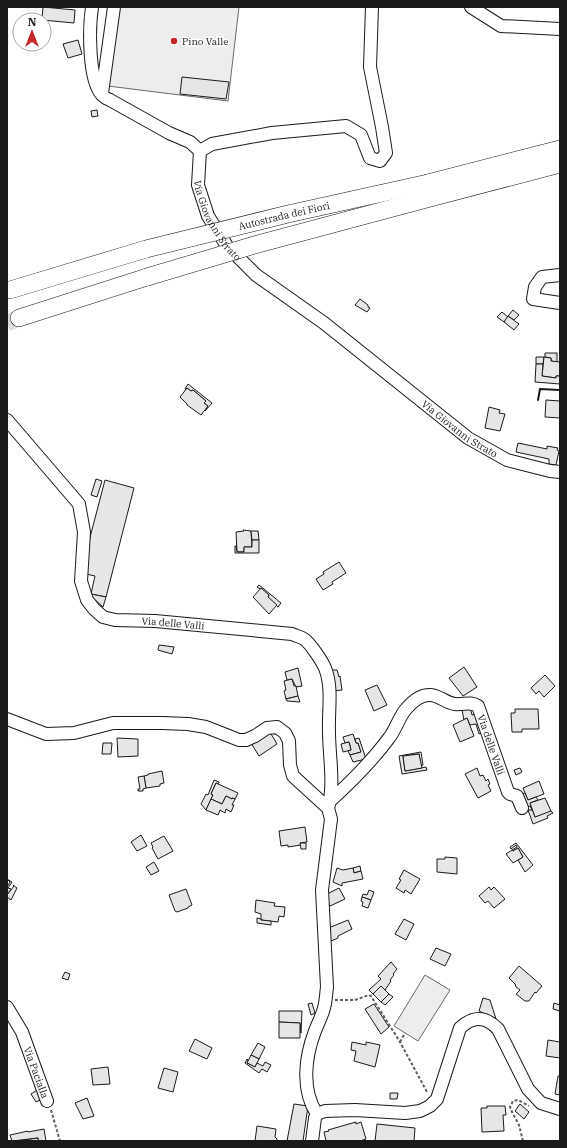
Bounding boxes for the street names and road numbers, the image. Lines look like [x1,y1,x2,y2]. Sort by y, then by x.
street label: Via Giovanni Strato [191,180,244,263]
street label: Autostrada dei Fiori [237,198,331,233]
street label: Via Giovanni Strato [419,397,500,460]
street label: Via delle Valli [141,614,205,632]
street label: Via delle Valli [475,713,508,777]
street label: Via Pacialla [21,1045,52,1100]

